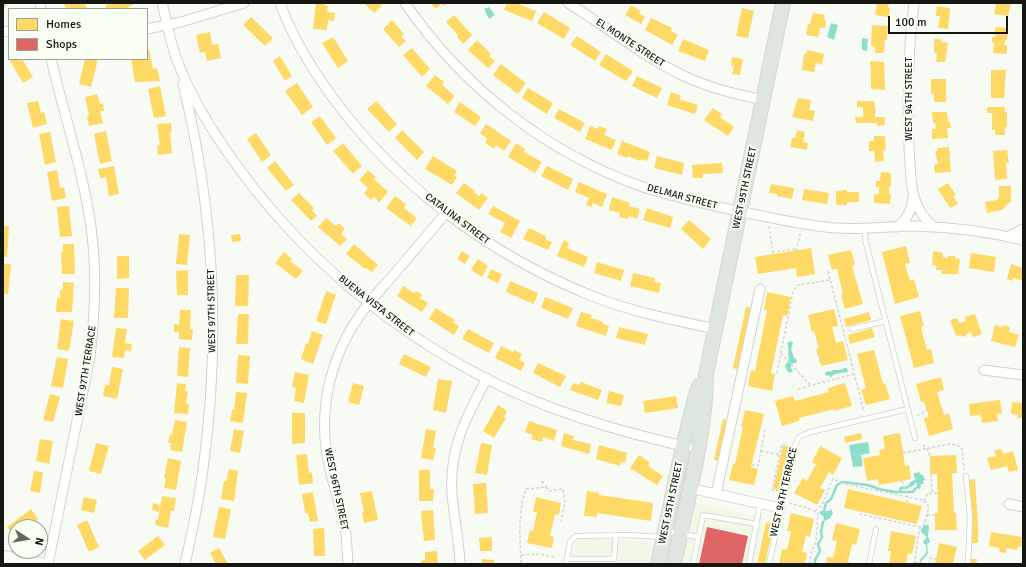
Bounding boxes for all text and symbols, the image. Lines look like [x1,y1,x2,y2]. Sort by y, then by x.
legend [8,8,148,60]
scale bar [890,8,1010,34]
text: 100 m [895,15,927,30]
street label: EL MONTE STREET [593,16,667,70]
text: Homes [46,17,81,32]
text: Shops [46,37,77,52]
street label: WEST 94TH STREET [903,57,915,141]
street label: WEST 95TH STREET [730,146,760,230]
street label: DELMAR STREET [646,182,718,212]
street label: CATALINA STREET [422,191,492,247]
street label: WEST 97TH STREET [205,269,219,353]
street label: BUENA VISTA STREET [336,273,416,339]
street label: WEST 97TH TERRACE [73,325,99,417]
street label: WEST 94TH TERRACE [768,446,800,538]
street label: WEST 96TH STREET [321,447,351,531]
street label: WEST 95TH STREET [656,461,686,545]
north arrow [8,519,48,559]
text: N [32,536,46,546]

